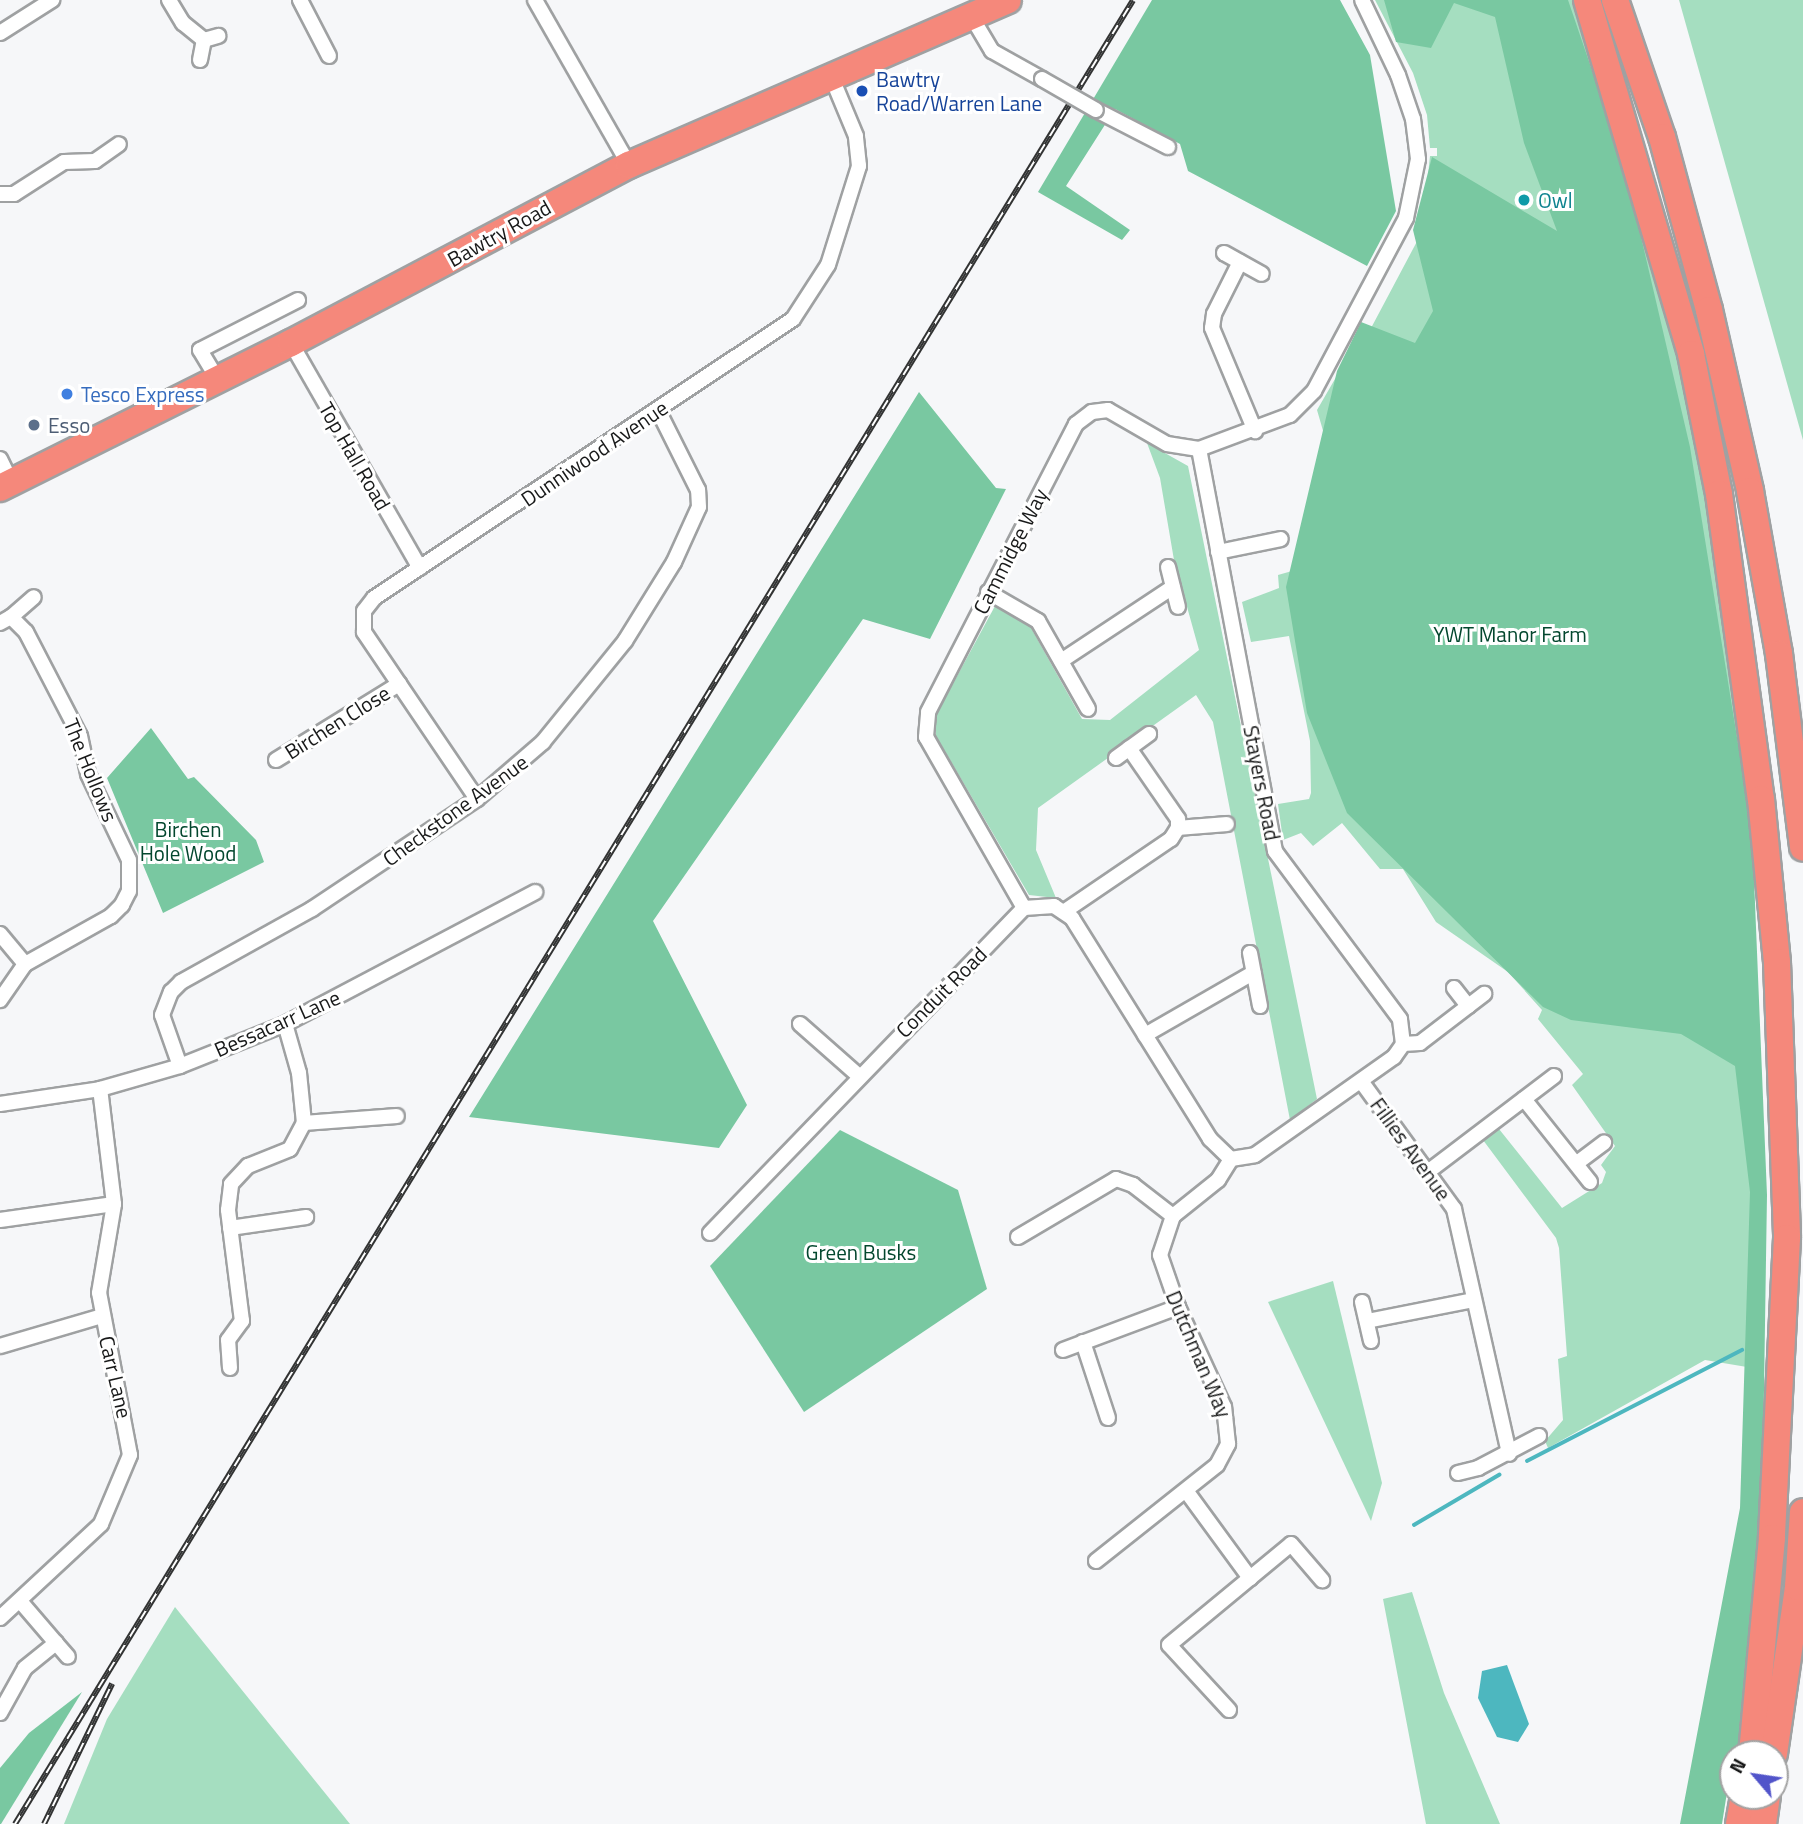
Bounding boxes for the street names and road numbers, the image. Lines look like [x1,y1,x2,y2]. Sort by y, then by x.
street label: Bawtry Road [443,194,555,272]
street label: Dunniwood Avenue [516,395,672,511]
street label: Top Hall Road [314,398,396,514]
street label: Cammidge Way [968,484,1052,618]
street label: Birchen Close [280,680,394,764]
street label: The Hollows [59,715,123,825]
street label: Stayers Road [1239,723,1285,843]
street label: Checkstone Avenue [378,749,532,871]
street label: Conduit Road [890,941,992,1043]
street label: Bessacarr Lane [210,984,344,1062]
street label: Fillies Avenue [1365,1093,1457,1205]
street label: Dutchman Way [1161,1287,1237,1421]
street label: Carr Lane [94,1333,138,1421]

